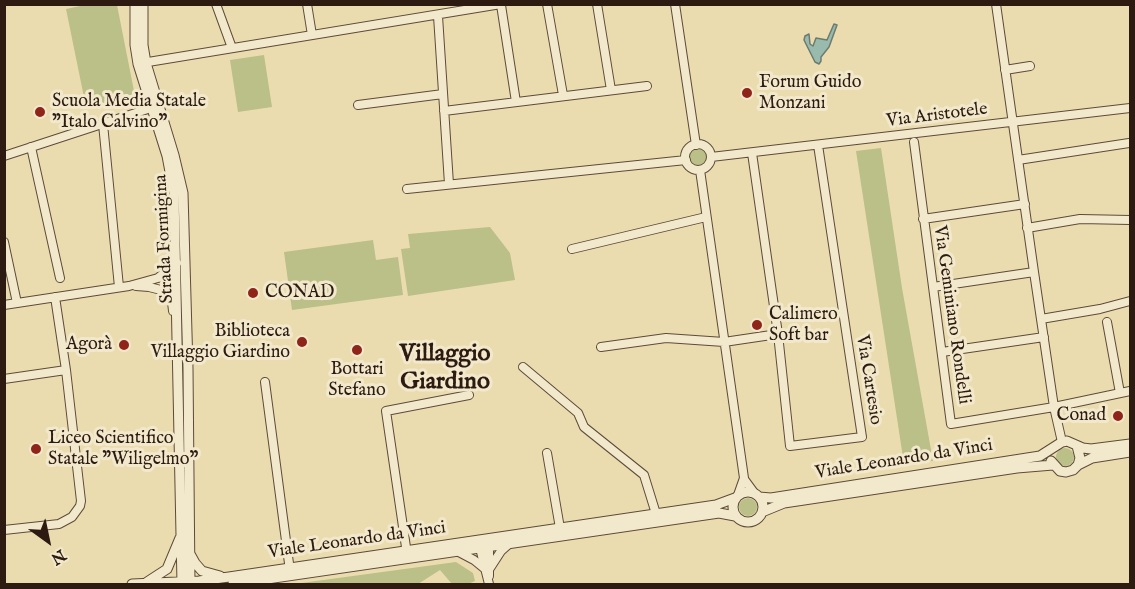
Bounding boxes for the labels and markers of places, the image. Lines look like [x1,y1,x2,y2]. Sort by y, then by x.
place label: Forum Guido Monzani [759,72,861,115]
marker: Forum Guido Monzani [740,86,754,100]
place label: Scuola Media Statale "Italo Calvino" [52,91,206,134]
marker: Scuola Media Statale "Italo Calvino" [33,105,47,119]
place label: CONAD [265,282,334,304]
marker: CONAD [246,286,260,300]
place label: Calimero Soft bar [769,304,838,346]
marker: Calimero Soft bar [750,318,764,332]
place label: Biblioteca Villaggio Giardino [151,321,290,364]
place label: Agorà [66,334,112,356]
marker: Biblioteca Villaggio Giardino [295,335,309,349]
marker: Agorà [117,338,131,352]
marker: Bottari Stefano [350,343,364,357]
place label: Bottari Stefano [328,359,386,401]
place label: Conad [1057,405,1106,427]
marker: Conad [1111,409,1125,423]
place label: Liceo Scientifico Statale "Wiligelmo" [48,428,198,470]
marker: Liceo Scientifico Statale "Wiligelmo" [29,442,43,456]

